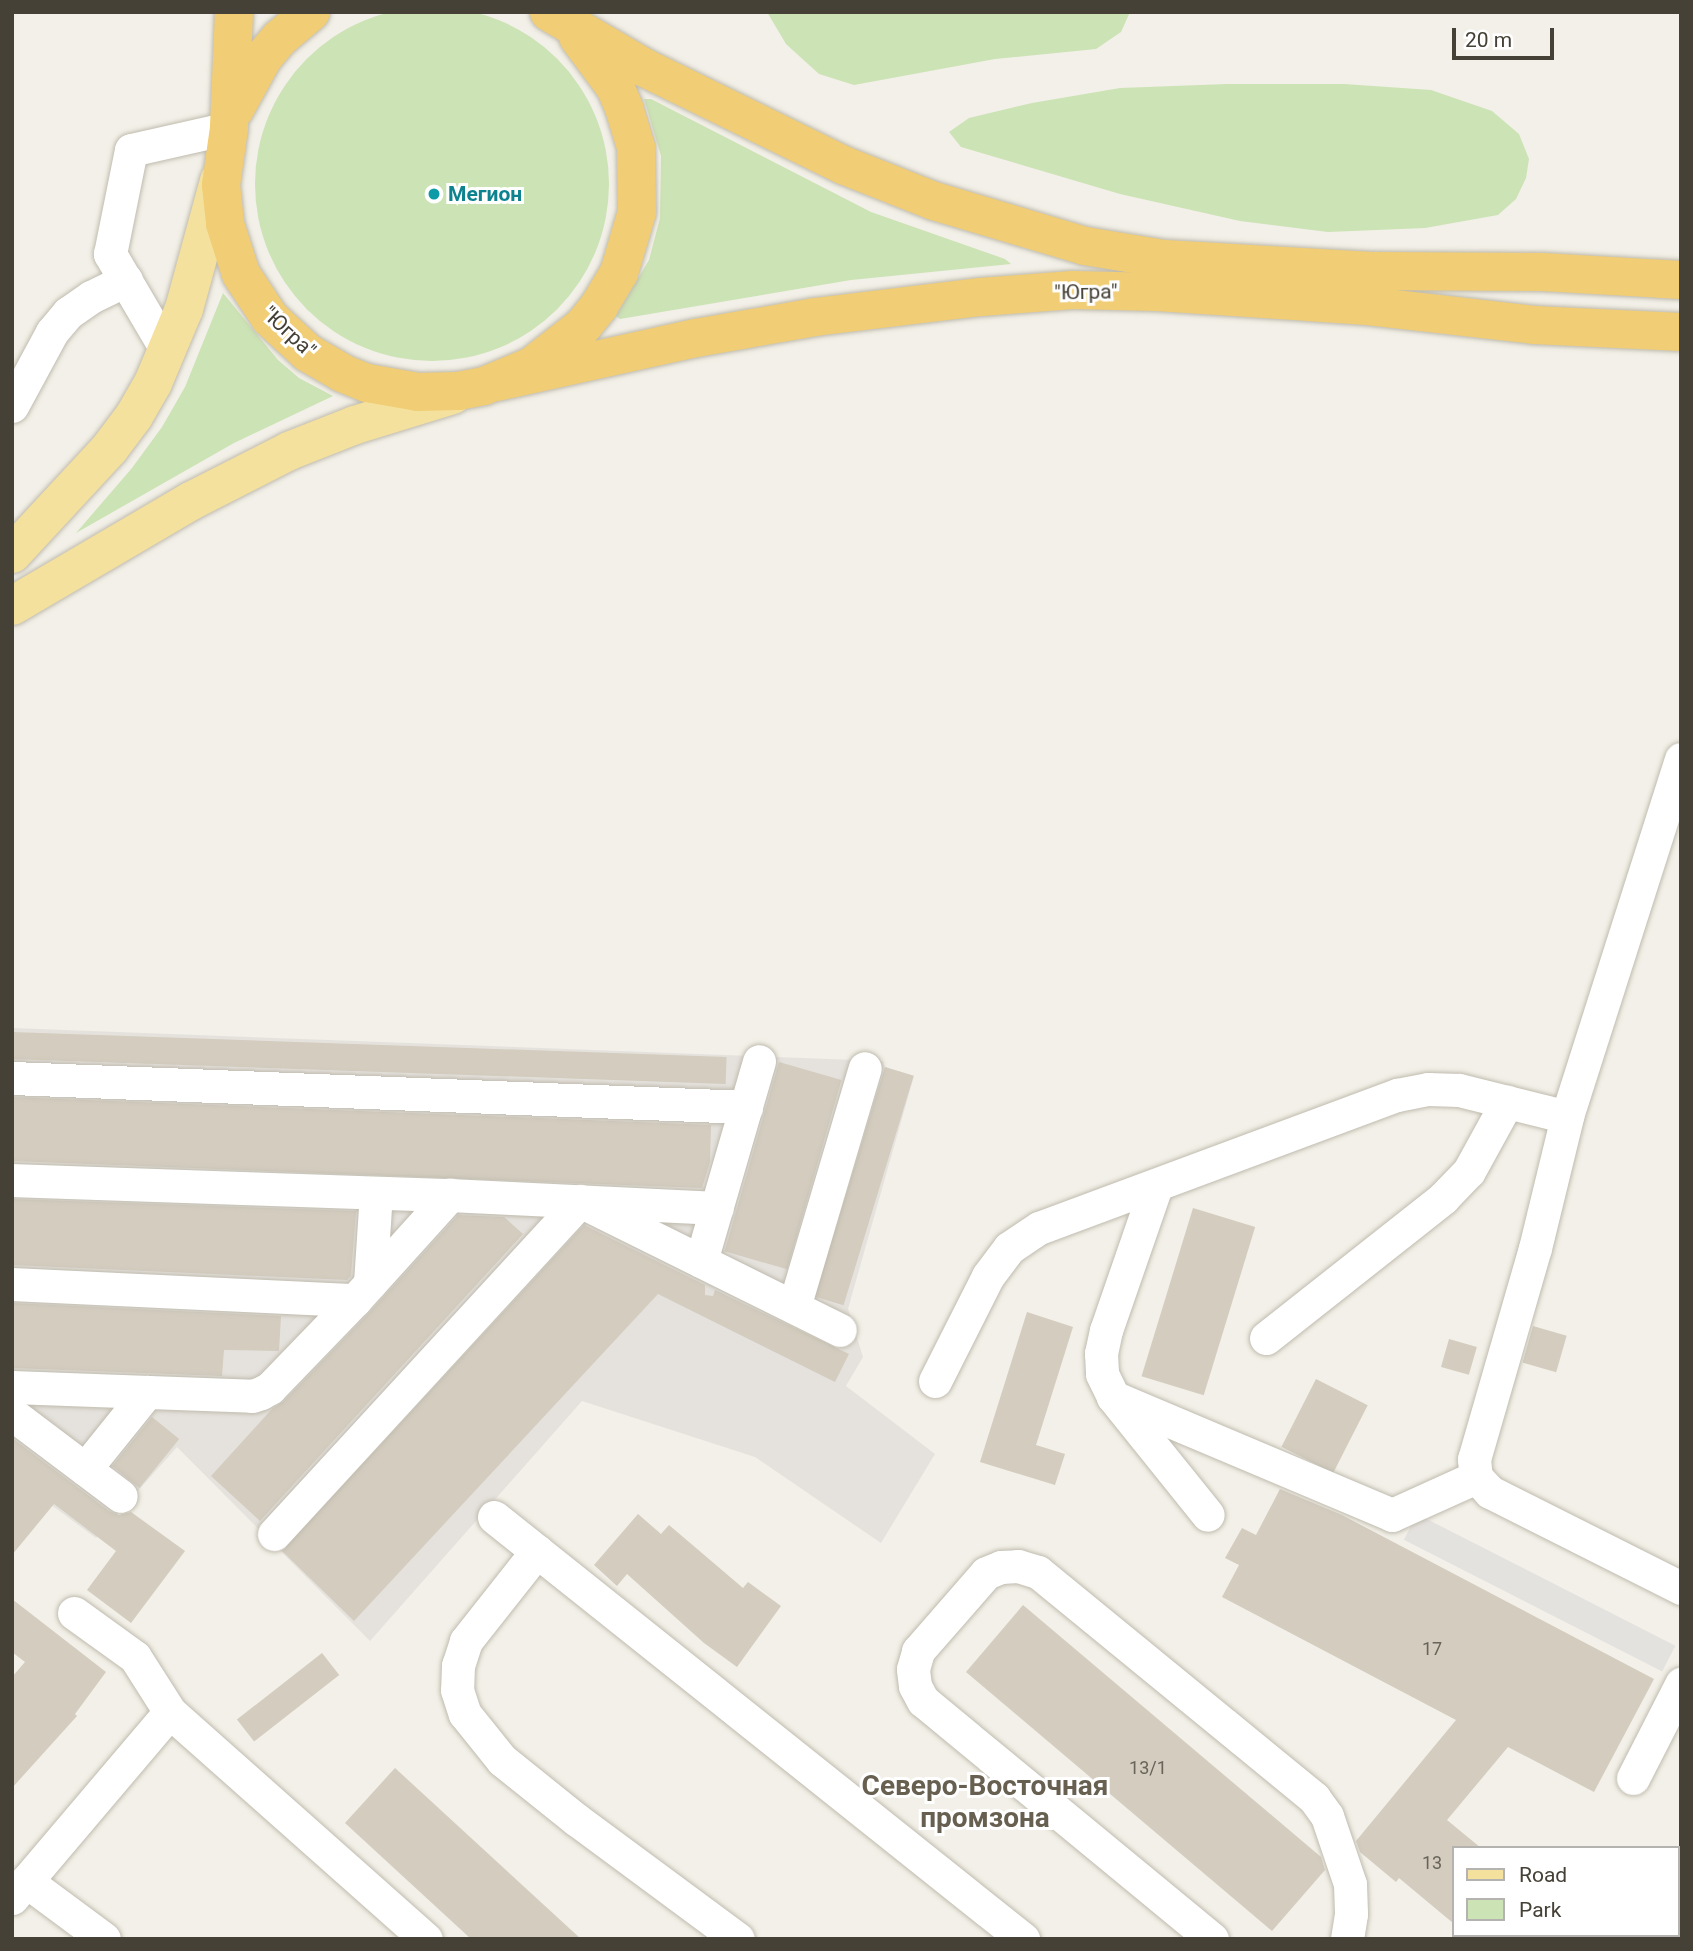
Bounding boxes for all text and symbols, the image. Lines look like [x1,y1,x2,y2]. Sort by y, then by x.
scale bar [1455,14,1556,58]
text: 20 m [1465,28,1512,52]
place label: Мегион [448,181,522,207]
marker: Мегион [426,186,442,202]
street label: "Югра" [1054,279,1118,305]
street label: "Югра" [257,301,321,363]
house number: 17 [1422,1638,1442,1660]
house number: 13/1 [1129,1757,1167,1779]
district label: Северо-Восточная промзона [862,1769,1108,1835]
legend [1452,1846,1679,1937]
house number: 13 [1422,1852,1442,1874]
text: Road [1519,1863,1567,1887]
text: Park [1519,1898,1561,1922]

